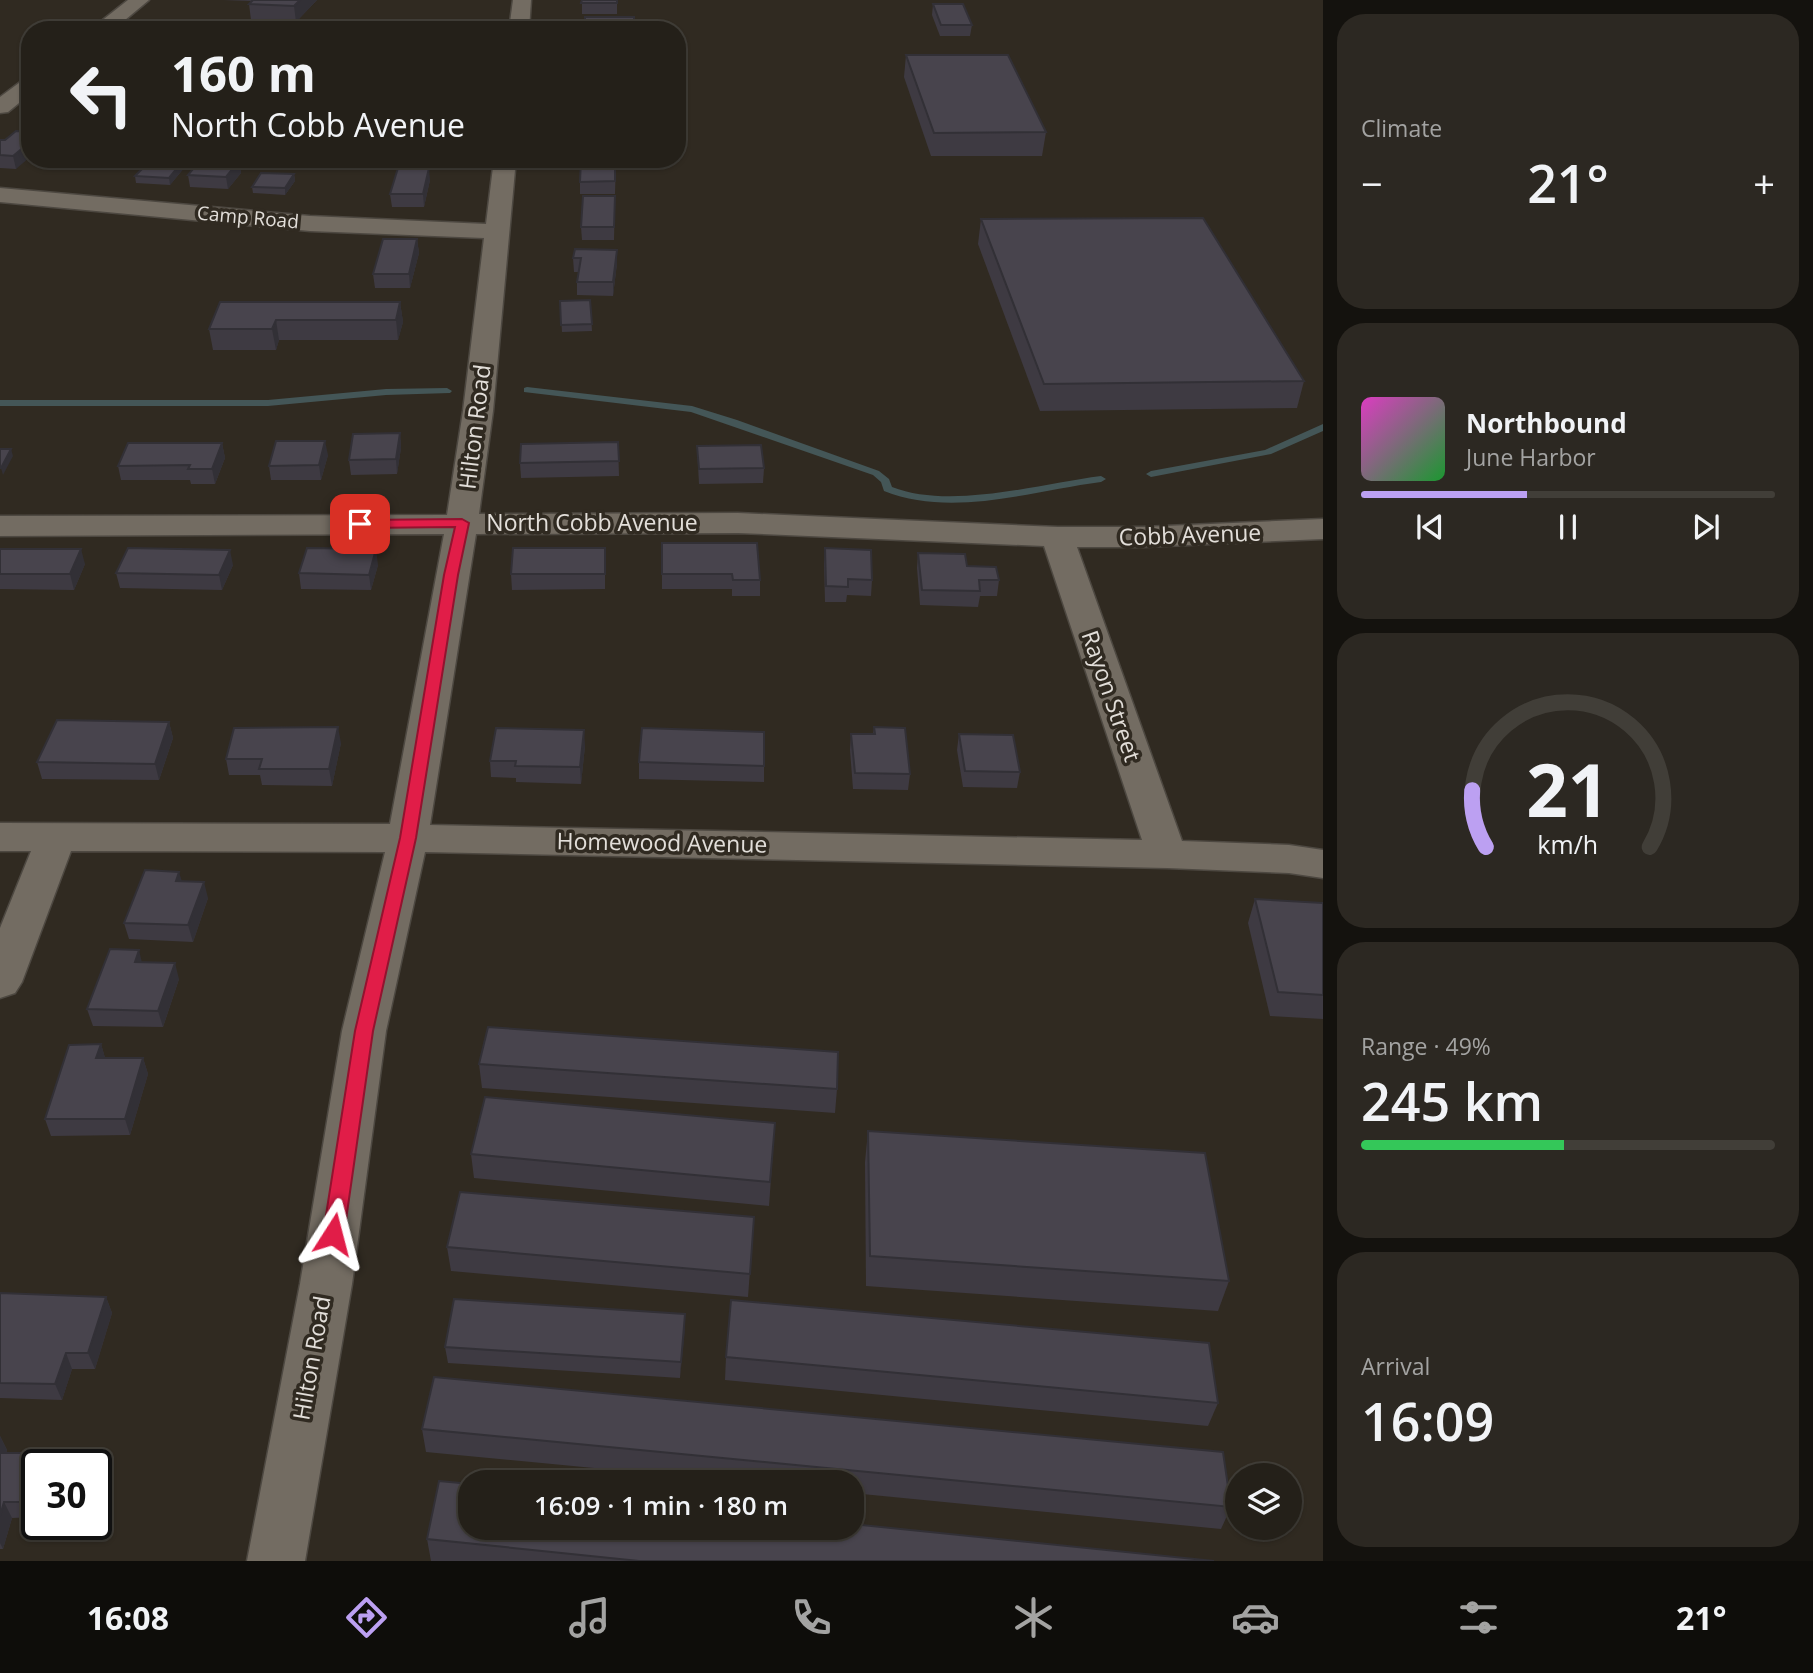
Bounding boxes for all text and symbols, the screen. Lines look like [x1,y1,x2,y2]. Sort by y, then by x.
text: 160 m [171,40,316,106]
icon: left [56,49,147,140]
text: North Cobb Avenue [171,103,465,146]
text: Climate [1361,112,1442,144]
text: 21° [1527,147,1609,218]
text: − [1361,157,1383,209]
text: + [1753,157,1775,209]
street label: Camp Road [196,200,300,234]
street label: Hilton Road [450,363,498,491]
text: Northbound [1466,405,1627,441]
text: June Harbor [1466,441,1596,473]
pin [330,494,390,554]
icon: arrive [341,505,379,543]
street label: North Cobb Avenue [486,506,698,538]
icon: previous [1411,508,1449,546]
icon: pause [1549,508,1587,546]
icon: next [1687,508,1725,546]
street label: Cobb Avenue [1118,516,1262,552]
street label: Rayon Street [1075,626,1149,765]
text: 21 [1526,739,1610,838]
street label: Homewood Avenue [556,824,768,860]
text: km/h [1538,826,1598,860]
text: Range · 49% [1361,1030,1491,1062]
text: 245 km [1361,1065,1543,1136]
position arrow [296,1197,370,1271]
street label: Hilton Road [284,1293,338,1422]
text: Arrival [1361,1350,1430,1382]
text: 16:09 [1361,1385,1494,1456]
speed limit sign: 30 [21,1449,112,1540]
map controls [1225,1463,1302,1540]
button: layers [1225,1463,1302,1540]
text: 16:09 · 1 min · 180 m [534,1487,788,1523]
icon: directions [342,1593,391,1642]
icon: music [565,1593,614,1642]
icon: phone [787,1593,836,1642]
icon: climate [1009,1593,1058,1642]
icon: car [1231,1593,1280,1642]
icon: filters [1454,1593,1503,1642]
text: 16:08 [87,1596,169,1639]
text: 21° [1676,1596,1726,1639]

